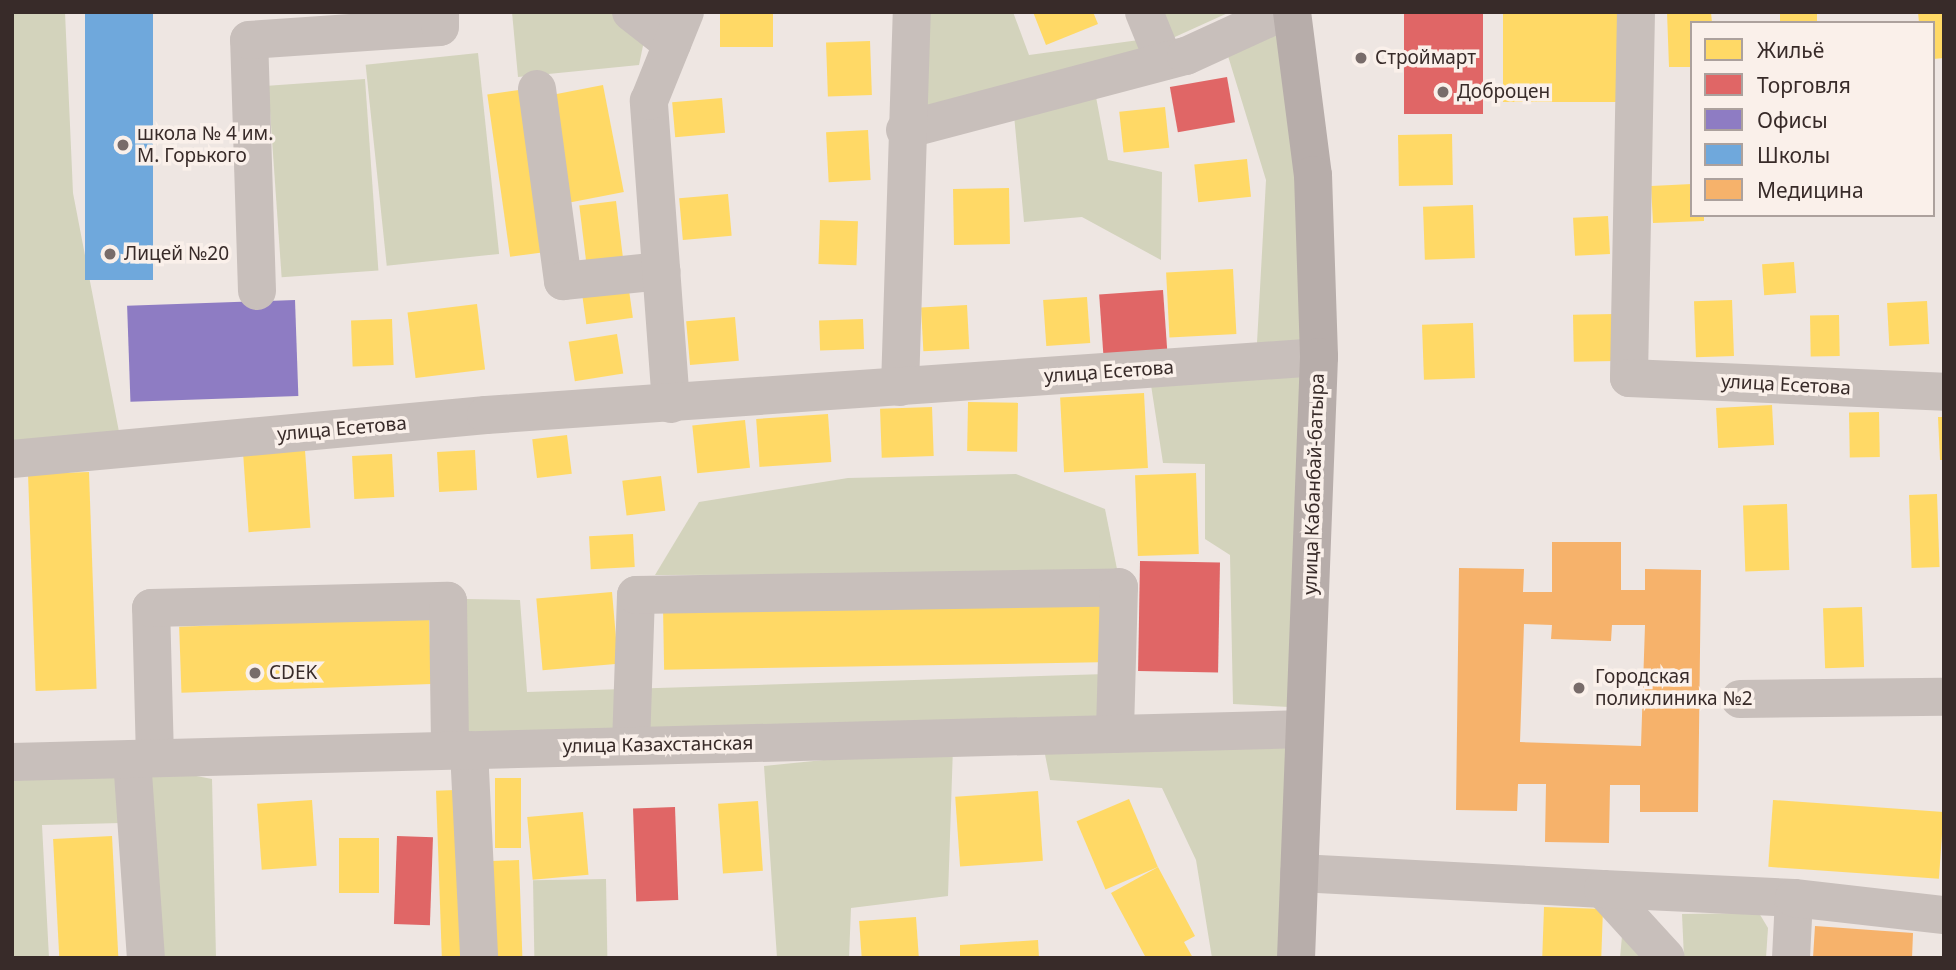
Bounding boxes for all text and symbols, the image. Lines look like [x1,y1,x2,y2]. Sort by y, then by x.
legend [1690,21,1935,217]
text: Жильё [1757,36,1824,64]
place label: Строймарт [1375,47,1476,69]
marker: Строймарт [1353,50,1369,66]
text: Торговля [1757,71,1851,99]
place label: Доброцен [1457,81,1550,103]
marker: Доброцен [1435,84,1451,100]
text: Офисы [1757,106,1828,134]
place label: школа № 4 им. М. Горького [137,123,273,167]
marker: школа № 4 им. М. Горького [115,137,131,153]
text: Школы [1757,141,1830,169]
text: Медицина [1757,176,1864,204]
place label: Лицей №20 [124,243,229,265]
marker: Лицей №20 [102,246,118,262]
street label: улица Есетова [1043,356,1175,388]
street label: улица Есетова [1720,370,1852,400]
street label: улица Кабанбай-батыра [1299,373,1329,595]
street label: улица Есетова [276,412,408,446]
place label: CDEK [269,662,317,684]
marker: CDEK [247,665,263,681]
place label: Городская поликлиника №2 [1595,666,1753,710]
marker: Городская поликлиника №2 [1569,678,1589,698]
street label: улица Казахстанская [562,732,754,758]

